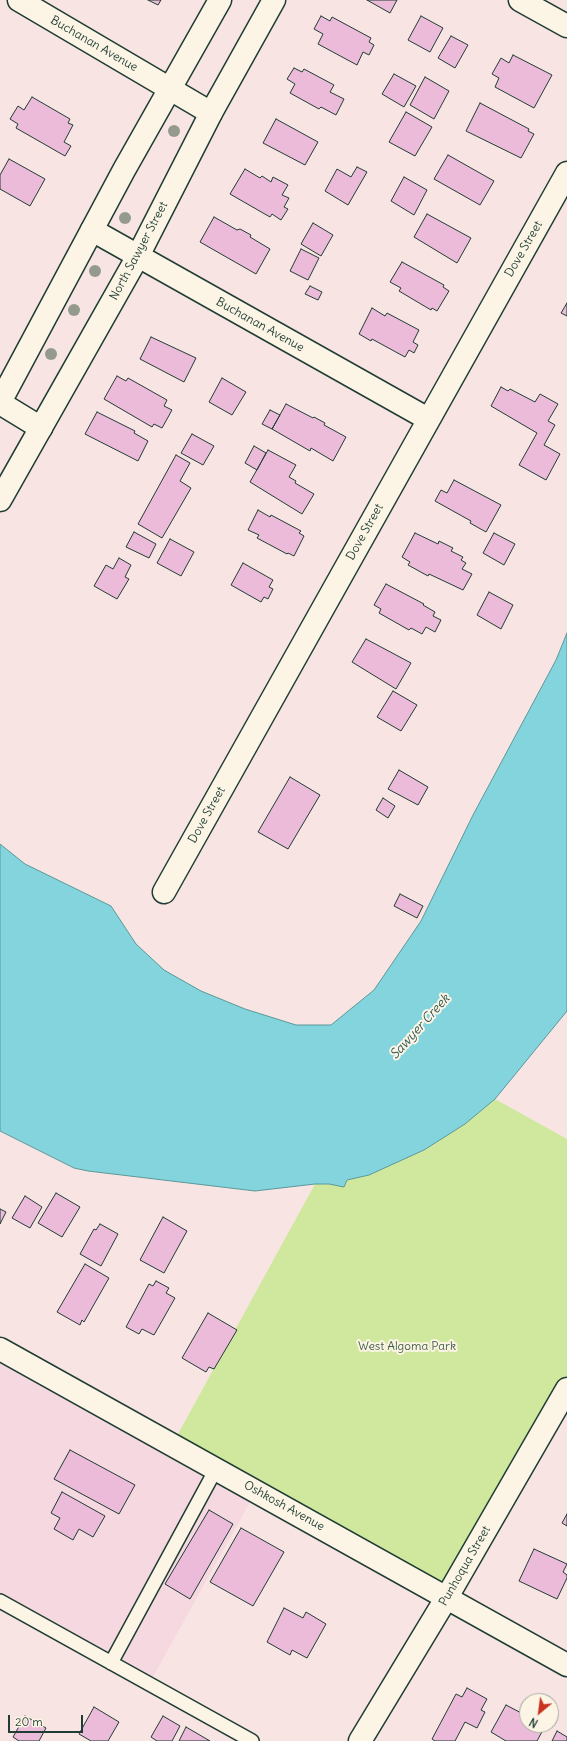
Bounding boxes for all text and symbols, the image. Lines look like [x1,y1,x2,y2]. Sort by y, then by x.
street label: Buchanan Avenue [48,13,140,75]
street label: North Sawyer Street [107,199,171,303]
street label: Dove Street [502,218,546,280]
street label: Buchanan Avenue [213,295,307,355]
street label: Dove Street [344,501,386,563]
street label: Dove Street [186,784,228,846]
water label: Sawyer Creek [387,991,453,1063]
park label: West Algoma Park [358,1340,456,1354]
street label: Oshkosh Avenue [241,1478,327,1534]
street label: Punhoqua Street [436,1523,494,1609]
north arrow [519,1693,559,1733]
scale bar [10,1707,85,1733]
text: 20 m [15,1714,43,1729]
text: N [527,1715,540,1731]

